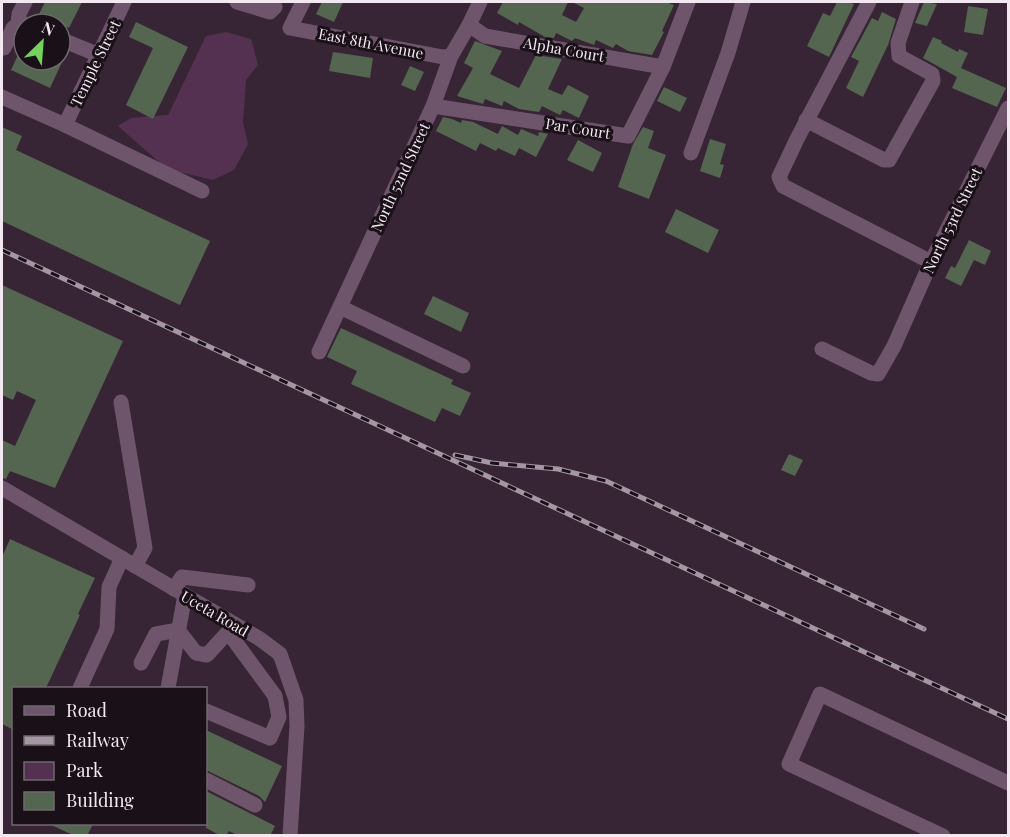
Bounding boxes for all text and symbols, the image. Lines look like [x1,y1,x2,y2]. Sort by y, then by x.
north arrow [12,12,72,72]
text: N [39,16,59,40]
street label: Temple Street [65,16,125,110]
street label: East 8th Avenue [317,23,425,63]
street label: Alpha Court [521,32,607,66]
street label: Par Court [544,113,613,143]
street label: North 52nd Street [366,119,434,235]
street label: North 53rd Street [918,163,987,276]
street label: Uceta Road [177,586,253,641]
legend [12,687,207,825]
text: Road [66,698,107,722]
text: Railway [66,728,129,752]
text: Park [66,758,103,782]
text: Building [66,788,134,812]

